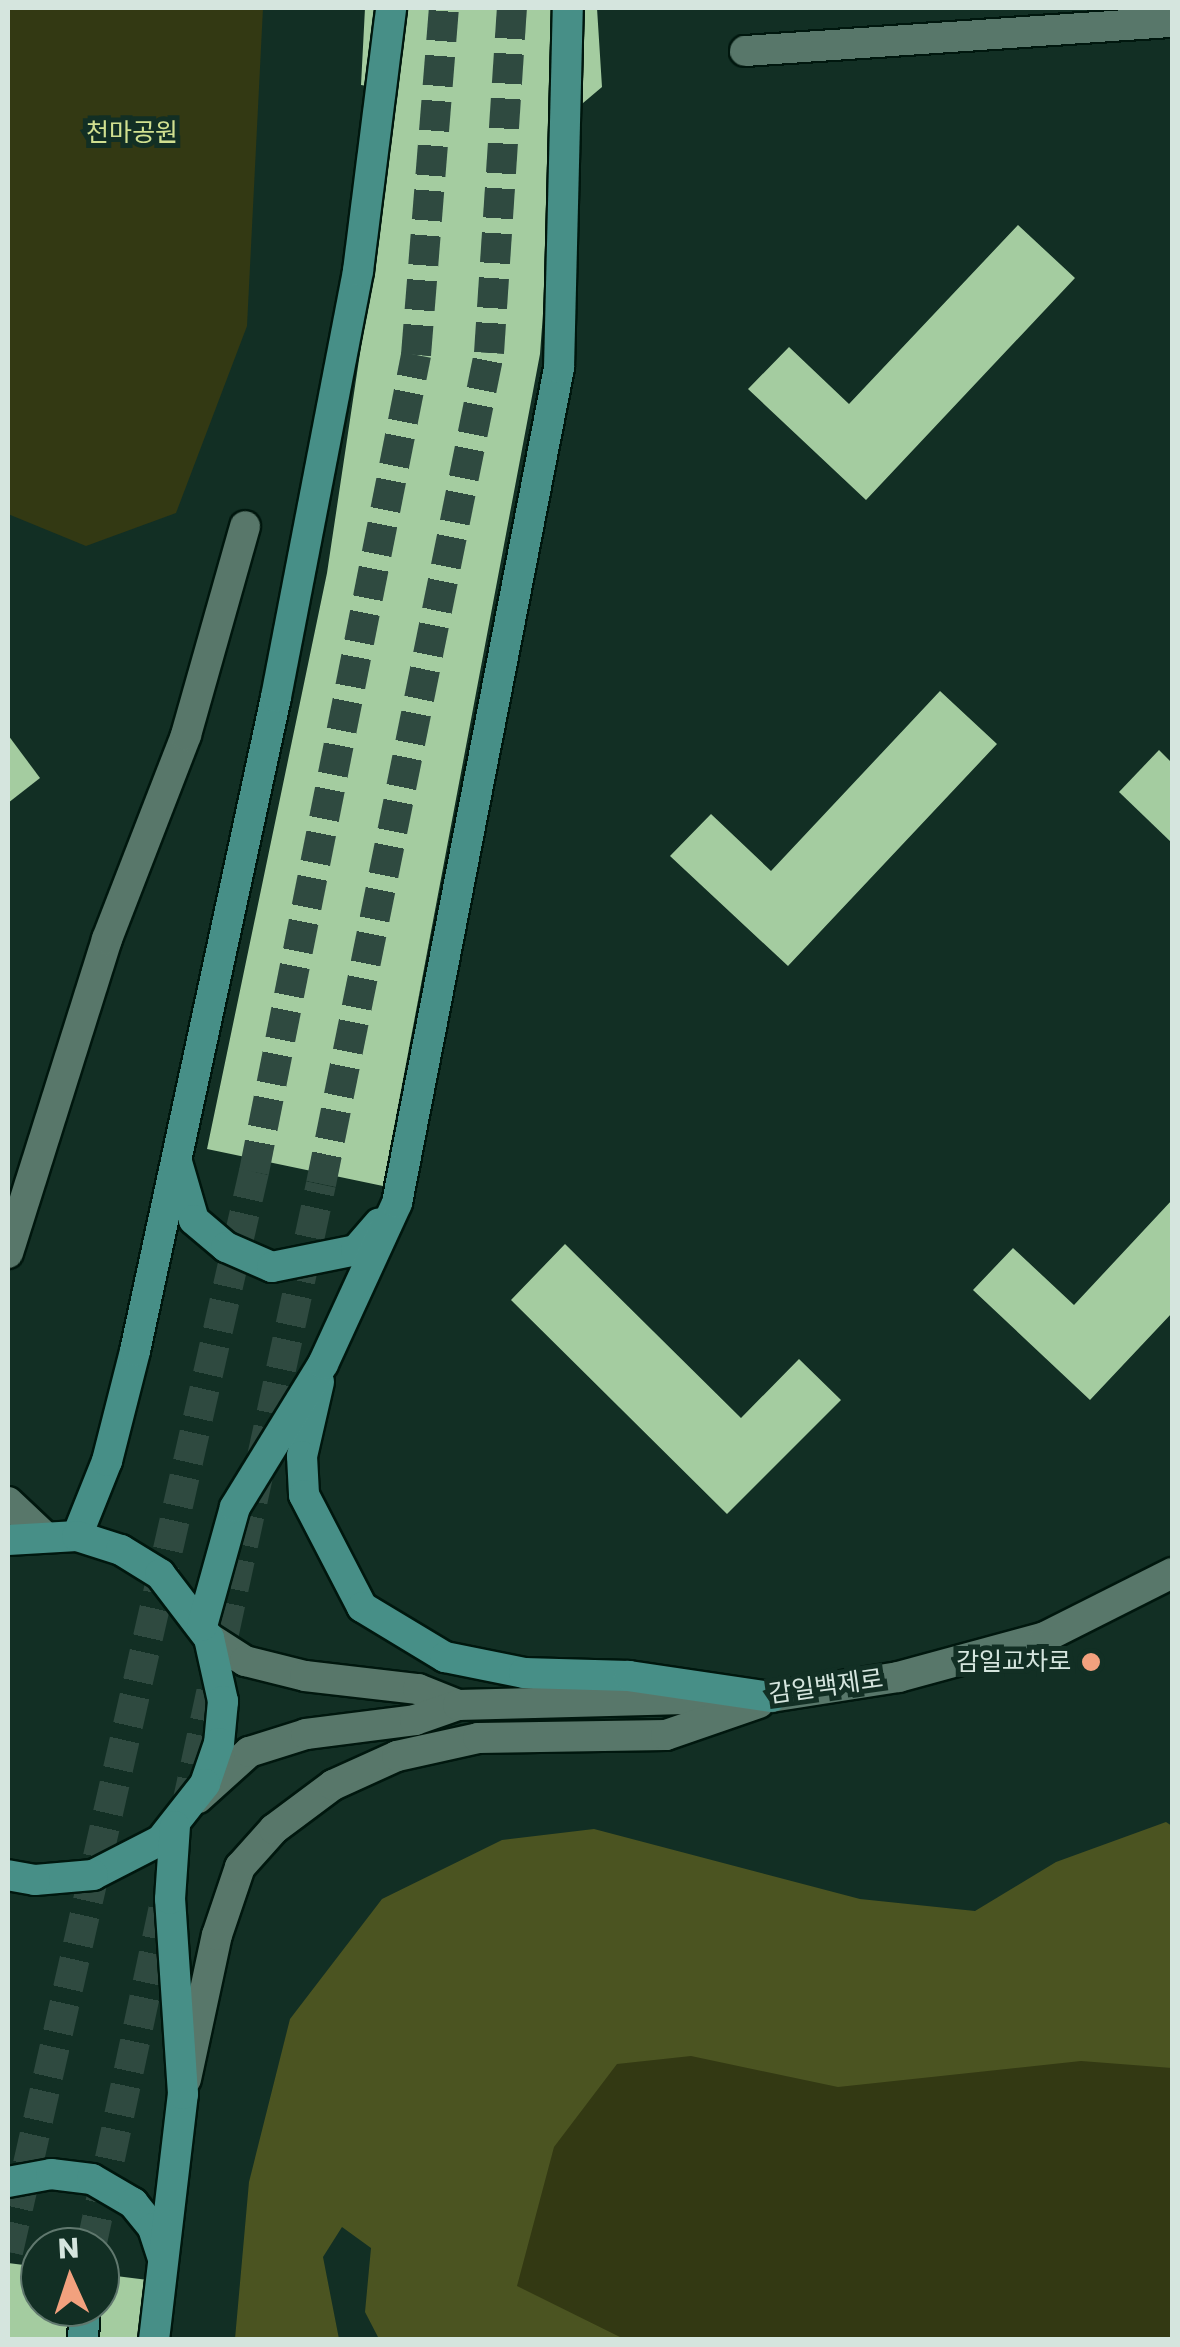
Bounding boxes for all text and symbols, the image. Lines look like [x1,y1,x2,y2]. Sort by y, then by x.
park label: 천마공원 [86,118,178,148]
place label: 감일교차로 [956,1647,1071,1677]
marker: 감일교차로 [1080,1651,1102,1673]
street label: 감일백제로 [767,1664,885,1710]
north arrow [20,2227,120,2327]
text: N [57,2229,80,2269]

